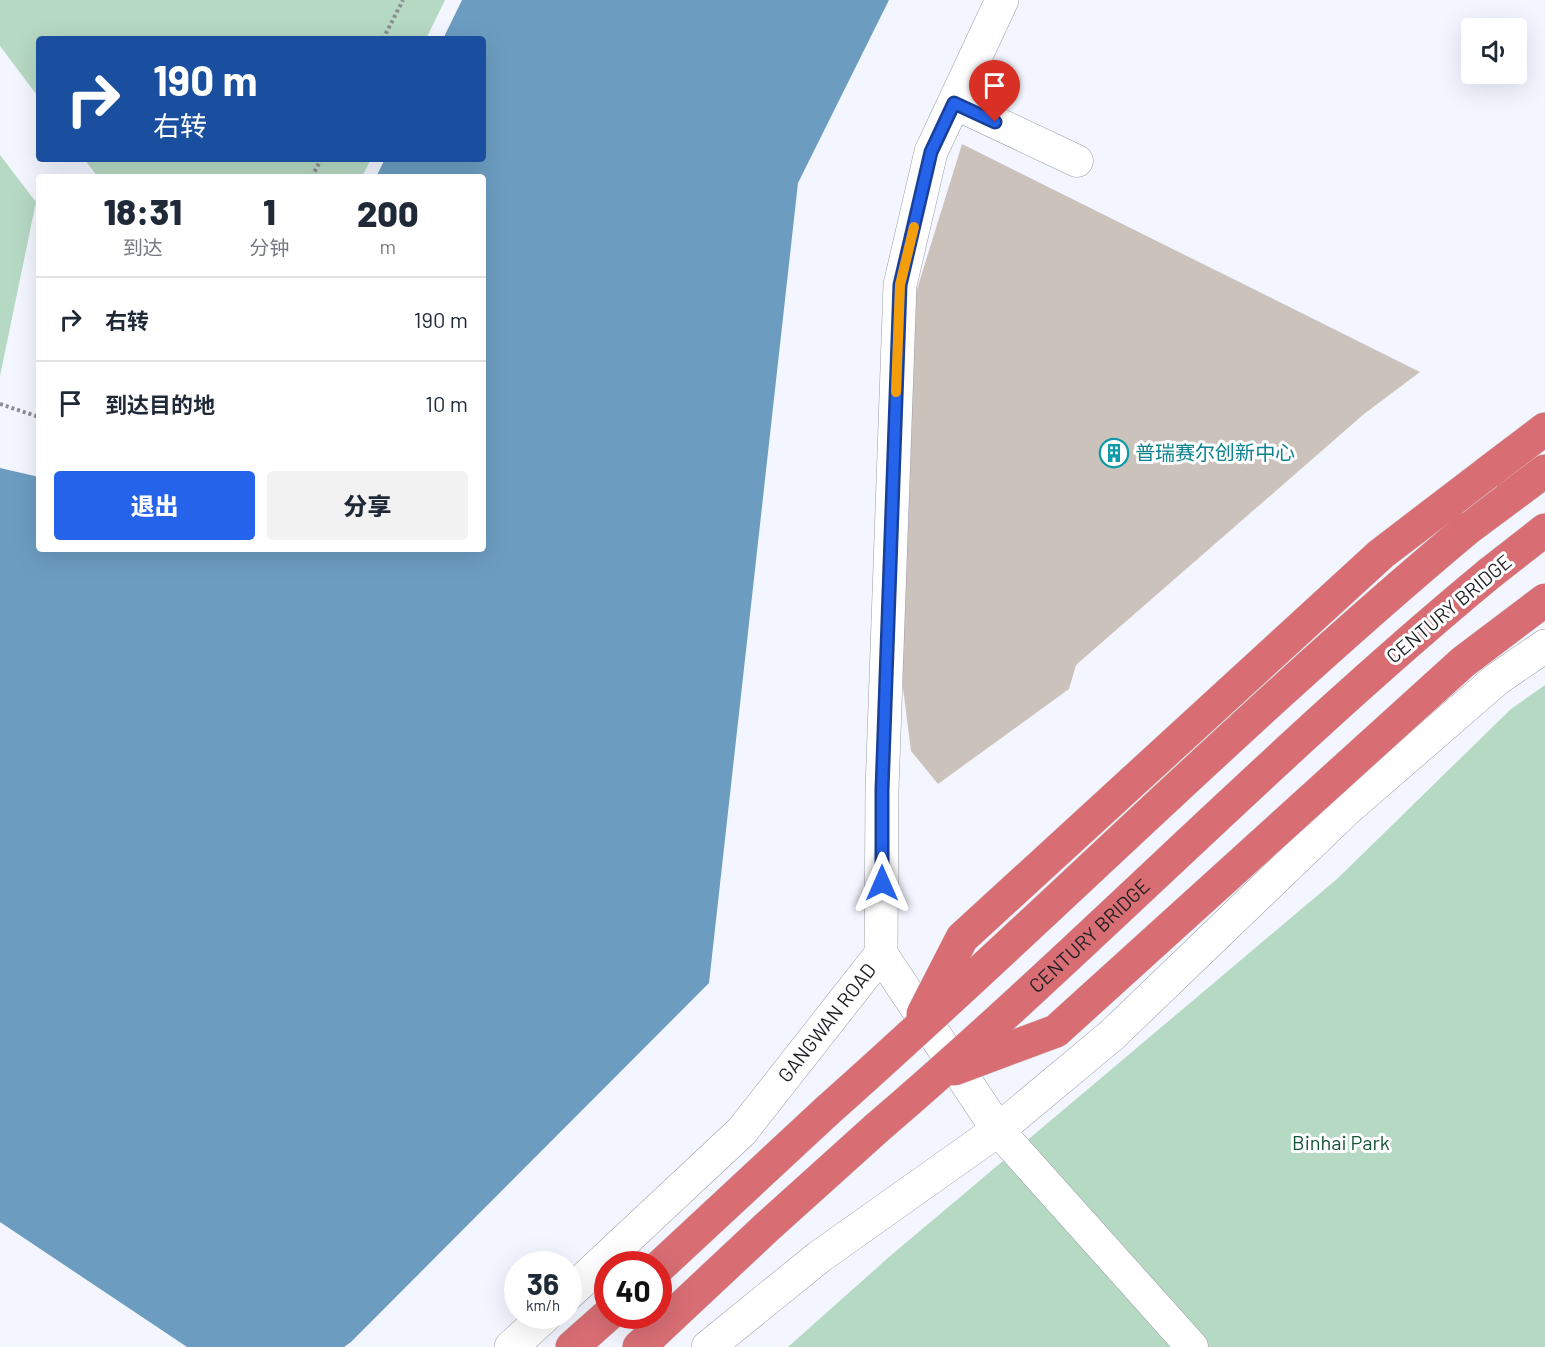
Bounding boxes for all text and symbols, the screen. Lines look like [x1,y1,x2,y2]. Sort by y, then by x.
map controls [1461,18,1527,84]
button: sound [1461,18,1527,84]
text: 190 m [153,54,258,104]
icon: right [54,60,132,138]
pin [969,60,1020,122]
icon: arrive [978,69,1011,102]
text: 右转 [153,109,207,141]
text: 18:31 [103,189,182,232]
text: 1 [263,189,276,232]
text: 200 [357,191,418,234]
text: m [379,234,396,258]
text: 到达 [123,235,163,259]
text: 分钟 [249,235,289,259]
icon: right [54,303,87,336]
text: 190 m [414,306,468,332]
text: 右转 [105,307,149,333]
icon: arrive [54,387,87,420]
text: 10 m [425,390,468,416]
text: 到达目的地 [105,391,215,417]
building icon: 普瑞赛尔创新中心 [1098,437,1130,469]
place label: 普瑞赛尔创新中心 [1135,440,1295,464]
button: 退出 [54,471,255,540]
button: 分享 [267,471,468,540]
street label: CENTURY BRIDGE [1381,549,1516,668]
position arrow [850,851,914,915]
street label: CENTURY BRIDGE [1024,873,1154,997]
street label: GANGWAN ROAD [772,958,880,1086]
park label: Binhai Park [1292,1130,1390,1154]
speed limit sign: 40 [594,1251,672,1329]
text: 36 [527,1265,559,1301]
text: km/h [526,1296,560,1314]

